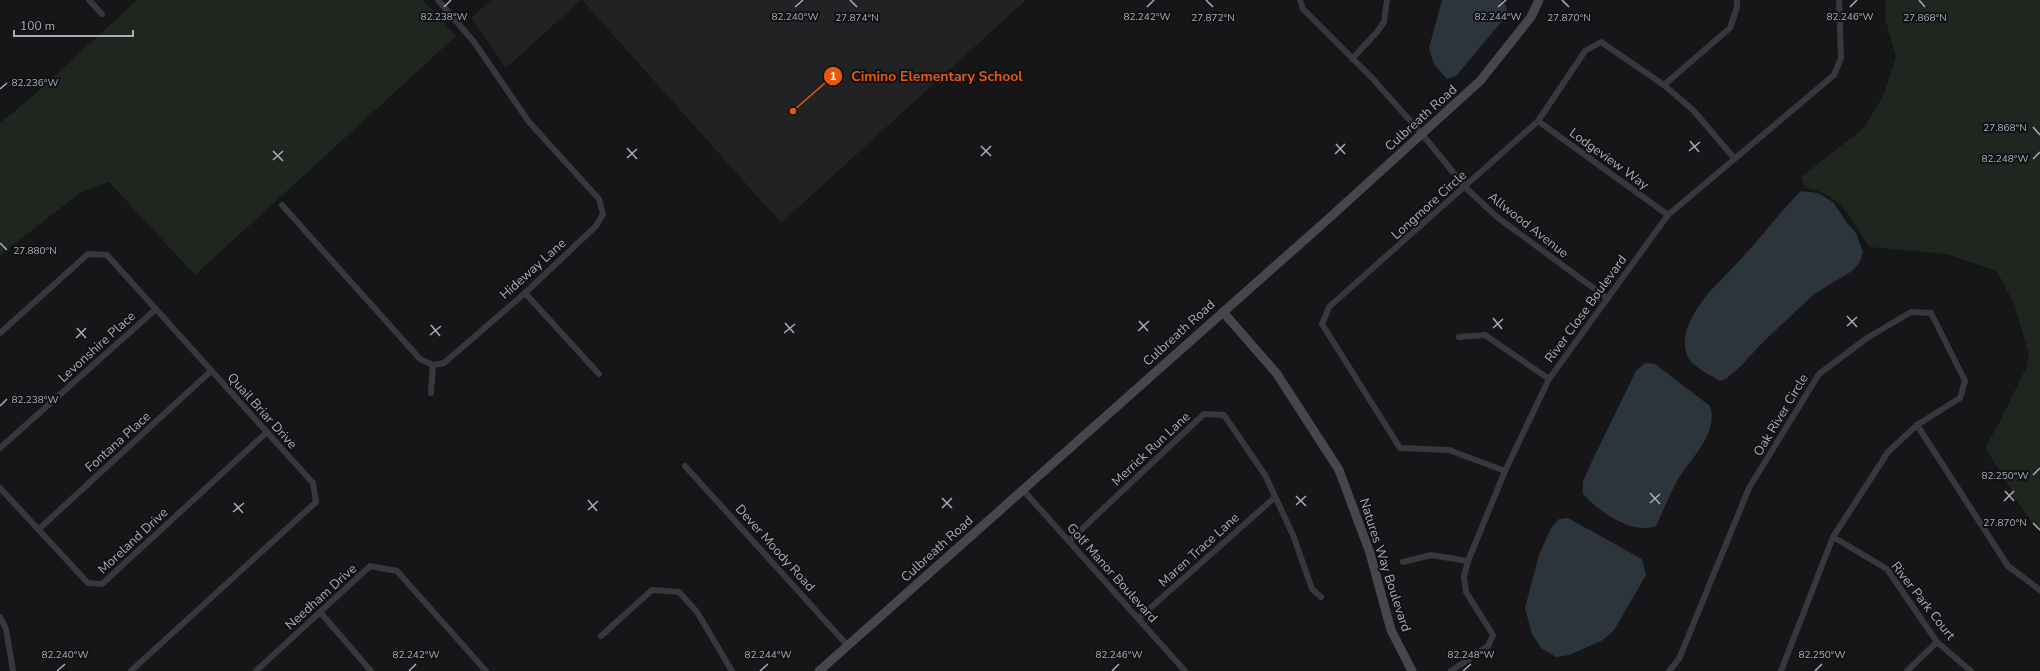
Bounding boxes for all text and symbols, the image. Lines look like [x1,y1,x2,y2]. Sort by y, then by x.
text: 82.238°W [420,10,468,24]
text: 82.240°W [771,10,819,24]
text: 82.242°W [1123,10,1171,24]
text: 82.244°W [1474,10,1522,24]
text: 82.246°W [1826,10,1874,24]
text: 27.874°N [835,11,879,25]
text: 27.872°N [1191,11,1235,25]
text: 27.870°N [1547,11,1591,25]
text: 27.868°N [1903,11,1947,25]
scale bar [14,12,133,38]
text: 100 m [20,18,55,34]
callout: Cimino Elementary School [823,63,1031,89]
text: Cimino Elementary School [851,67,1023,86]
text: 1 [829,68,837,84]
text: 82.236°W [11,76,59,90]
street label: Culbreath Road [1381,81,1461,155]
text: 27.868°N [1983,121,2027,135]
street label: Lodgeview Way [1566,124,1653,194]
text: 82.248°W [1981,152,2029,166]
street label: Longmore Circle [1388,166,1471,244]
street label: Allwood Avenue [1484,188,1572,262]
street label: Hideway Lane [496,234,570,304]
text: 27.880°N [13,244,57,258]
street label: River Close Boulevard [1541,252,1631,366]
street label: Culbreath Road [1139,296,1219,370]
street label: Levonshire Place [54,307,140,387]
street label: Quail Briar Drive [223,369,301,453]
street label: Oak River Circle [1749,370,1813,459]
text: 82.238°W [11,393,59,407]
street label: Fontana Place [81,408,155,476]
street label: Merrick Run Lane [1108,408,1194,490]
text: 82.250°W [1981,469,2029,483]
street label: Natures Way Boulevard [1355,496,1415,634]
street label: Dever Moody Road [731,501,819,595]
street label: Moreland Drive [94,504,172,578]
street label: Maren Trace Lane [1155,509,1243,591]
street label: Culbreath Road [897,512,977,586]
text: 27.870°N [1983,516,2027,530]
street label: Golf Manor Boulevard [1062,519,1162,627]
street label: River Park Court [1887,558,1960,644]
street label: Needham Drive [281,560,361,634]
text: 82.240°W [41,648,89,662]
text: 82.242°W [392,648,440,662]
text: 82.244°W [744,648,792,662]
text: 82.246°W [1095,648,1143,662]
text: 82.248°W [1447,648,1495,662]
text: 82.250°W [1798,648,1846,662]

